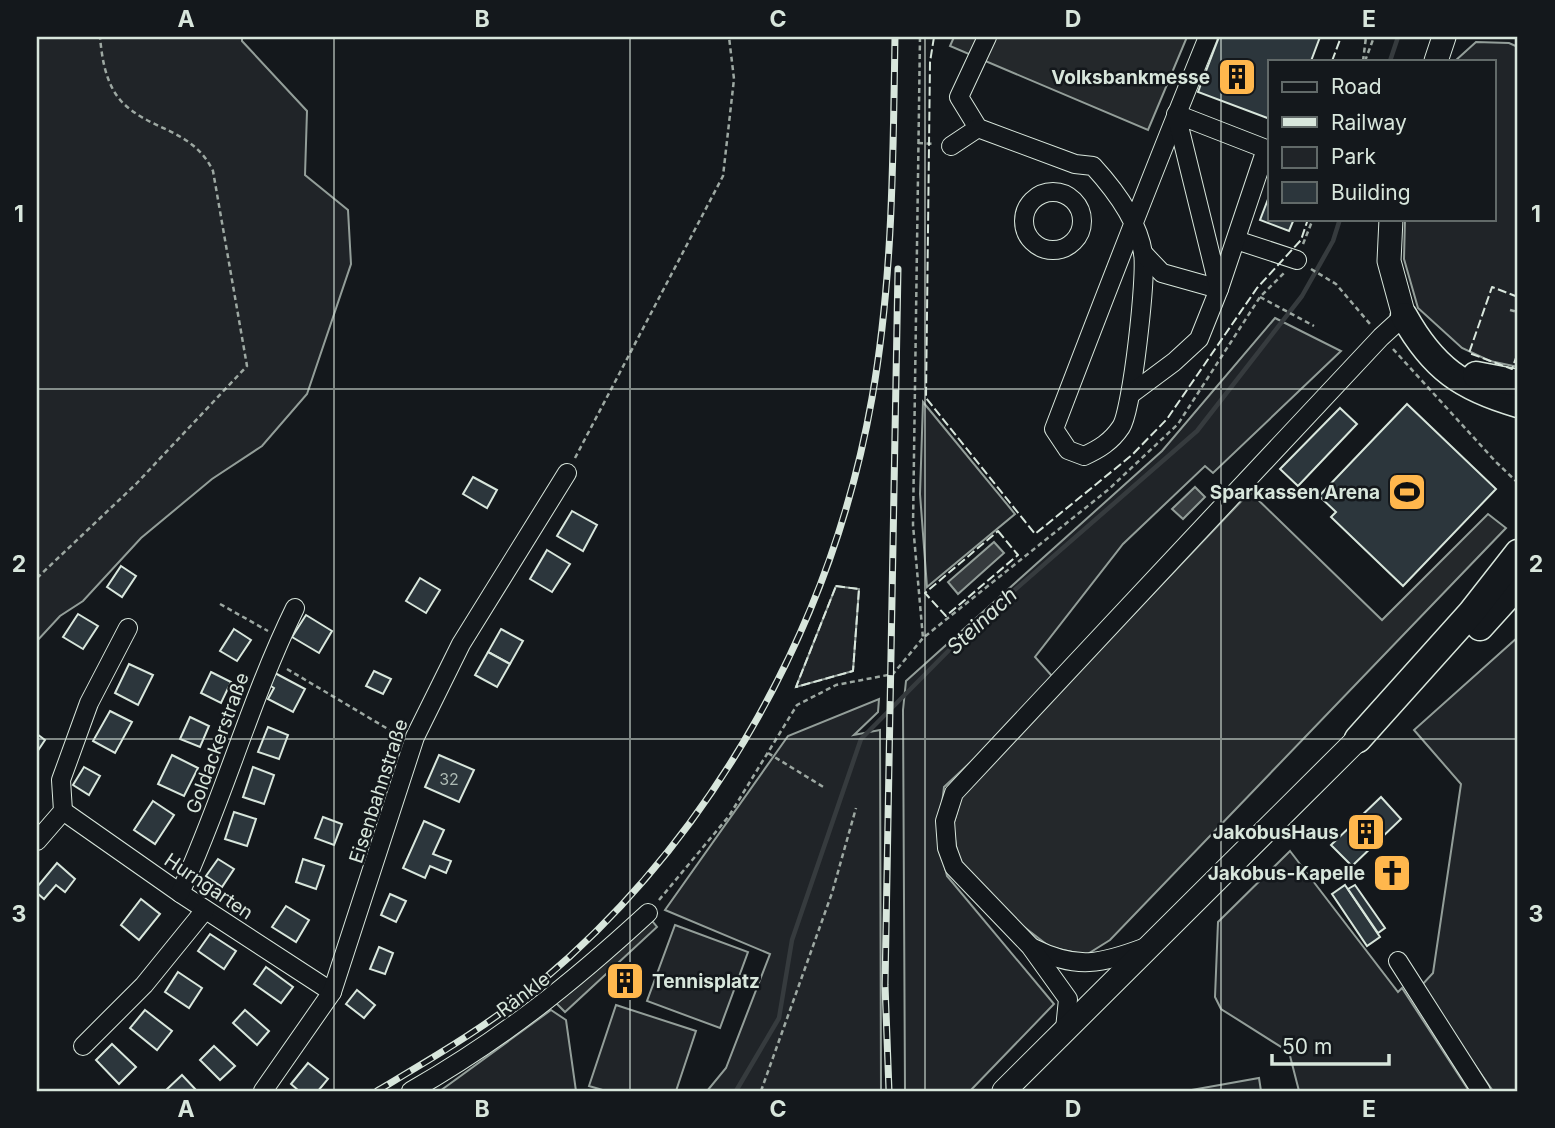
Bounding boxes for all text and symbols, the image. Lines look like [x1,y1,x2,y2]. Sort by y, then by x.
text: A [177,5,195,33]
text: B [474,5,490,33]
text: C [769,5,787,33]
text: D [1065,5,1081,33]
text: E [1362,5,1376,33]
building icon: Volksbankmesse [1216,56,1258,98]
legend [1268,60,1496,220]
place label: Volksbankmesse [1051,66,1210,89]
text: Road [1331,74,1382,99]
text: Railway [1331,110,1407,135]
text: Park [1331,144,1376,169]
text: Building [1331,180,1411,205]
text: 1 [14,200,24,228]
text: 1 [1531,200,1541,228]
sports icon: Sparkassen Arena [1386,471,1428,513]
place label: Sparkassen Arena [1210,481,1380,504]
text: 2 [12,550,26,578]
text: 2 [1529,550,1543,578]
water label: Steinach [941,582,1022,659]
street label: Goldackerstraße [181,670,254,817]
street label: Eisenbahnstraße [344,716,413,866]
house number: 32 [439,769,459,789]
building icon: JakobusHaus [1345,811,1387,853]
place label: JakobusHaus [1212,821,1339,844]
street label: Hurngarten [160,848,257,925]
church icon: Jakobus-Kapelle [1371,852,1413,894]
place label: Jakobus-Kapelle [1208,862,1365,885]
text: 3 [12,900,26,928]
text: 3 [1529,900,1543,928]
building icon: Tennisplatz [604,960,646,1002]
street label: Ränkle [492,967,554,1022]
place label: Tennisplatz [652,970,760,993]
scale bar [1272,1023,1389,1067]
text: 50 m [1282,1034,1332,1059]
text: A [177,1095,195,1123]
text: B [474,1095,490,1123]
text: C [769,1095,787,1123]
text: D [1065,1095,1081,1123]
text: E [1362,1095,1376,1123]

